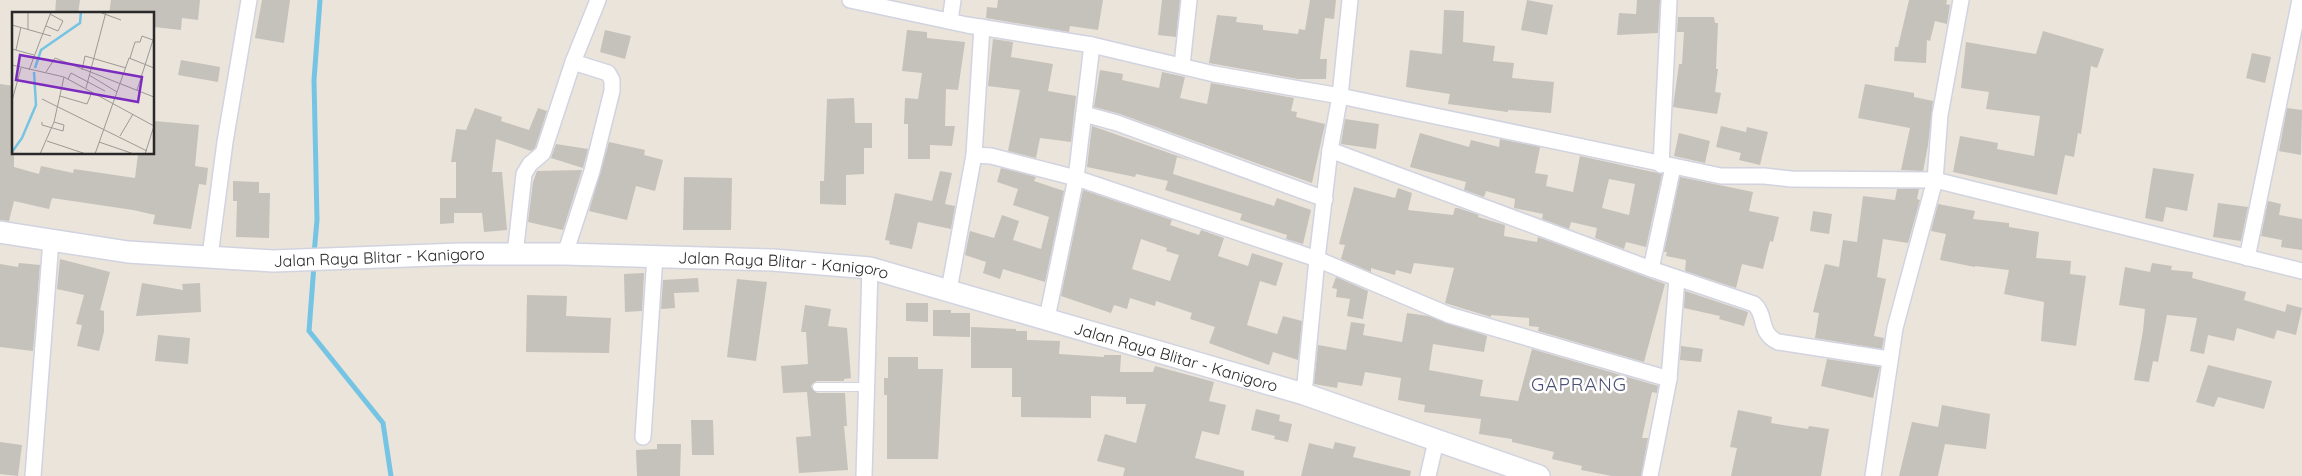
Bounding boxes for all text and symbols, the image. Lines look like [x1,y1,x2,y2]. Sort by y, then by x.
inset map [12,12,155,155]
street label: Jalan Raya Blitar - Kanigoro [273,244,485,271]
street label: Jalan Raya Blitar - Kanigoro [678,247,891,283]
street label: Jalan Raya Blitar - Kanigoro [1072,318,1280,396]
district label: GAPRANG [1531,372,1627,396]

